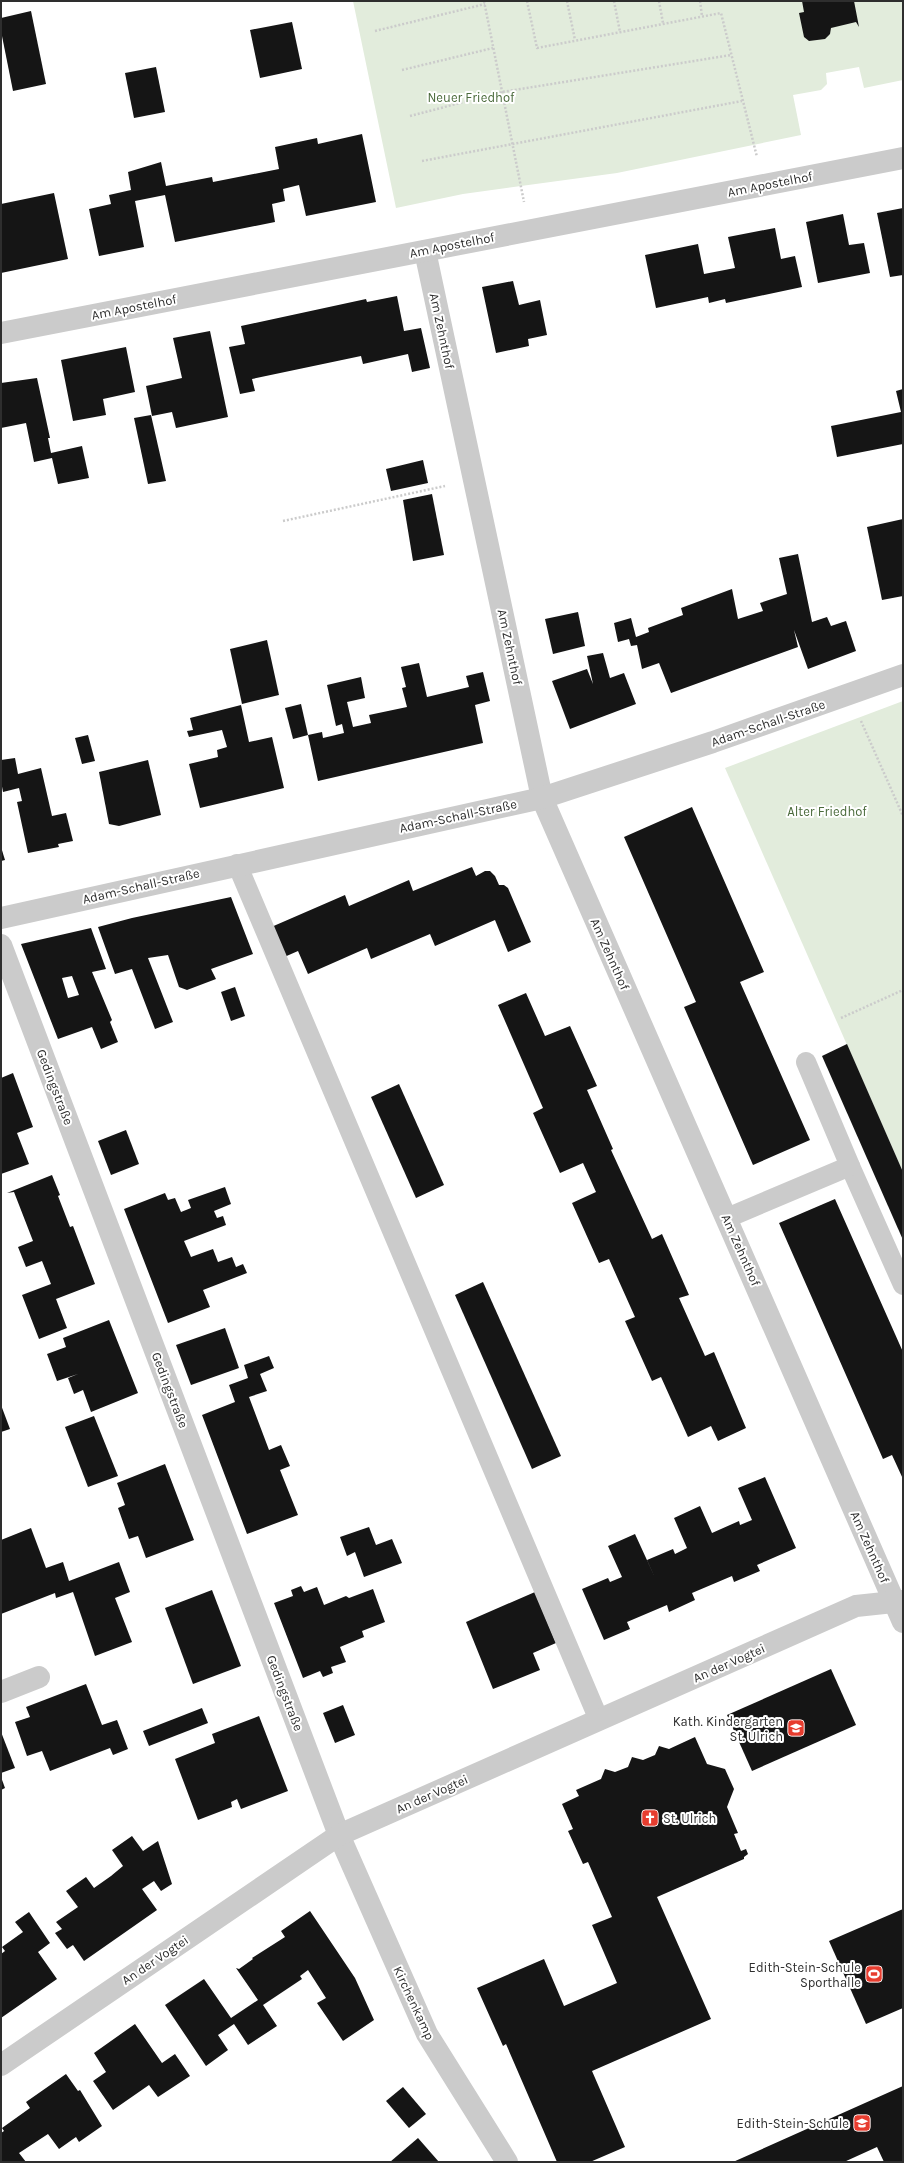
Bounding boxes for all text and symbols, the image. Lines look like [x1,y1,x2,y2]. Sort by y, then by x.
park label: Neuer Friedhof [427,90,515,105]
street label: Am Apostelhof [726,168,814,200]
street label: Am Apostelhof [408,229,496,261]
street label: Am Apostelhof [90,291,178,323]
street label: Am Zehnthof [427,292,457,371]
street label: Am Zehnthof [495,608,525,687]
street label: Adam-Schall-Straße [709,696,827,750]
street label: Adam-Schall-Straße [398,796,518,836]
park label: Alter Friedhof [787,804,867,819]
street label: Adam-Schall-Straße [81,865,201,907]
street label: Am Zehnthof [587,916,633,993]
street label: Gedingstraße [34,1047,76,1127]
street label: Am Zehnthof [718,1212,764,1289]
street label: Gedingstraße [149,1350,191,1430]
street label: Am Zehnthof [847,1509,893,1586]
street label: An der Vogtei [691,1640,767,1686]
street label: Gedingstraße [264,1653,306,1733]
place label: Kath. Kindergarten St. Ulrich [673,1714,783,1744]
school or university icon: Kath. Kindergarten St. Ulrich [786,1718,806,1738]
street label: An der Vogtei [394,1771,470,1817]
church icon: St. Ulrich [640,1808,660,1828]
place label: St. Ulrich [663,1811,716,1826]
street label: An der Vogtei [119,1932,191,1988]
place label: Edith-Stein-Schule Sporthalle [749,1960,861,1990]
street label: Kirchenkamp [390,1964,438,2042]
sports icon: Edith-Stein-Schule Sporthalle [864,1964,884,1984]
school or university icon: Edith-Stein-Schule [852,2113,872,2133]
place label: Edith-Stein-Schule [737,2116,849,2131]

